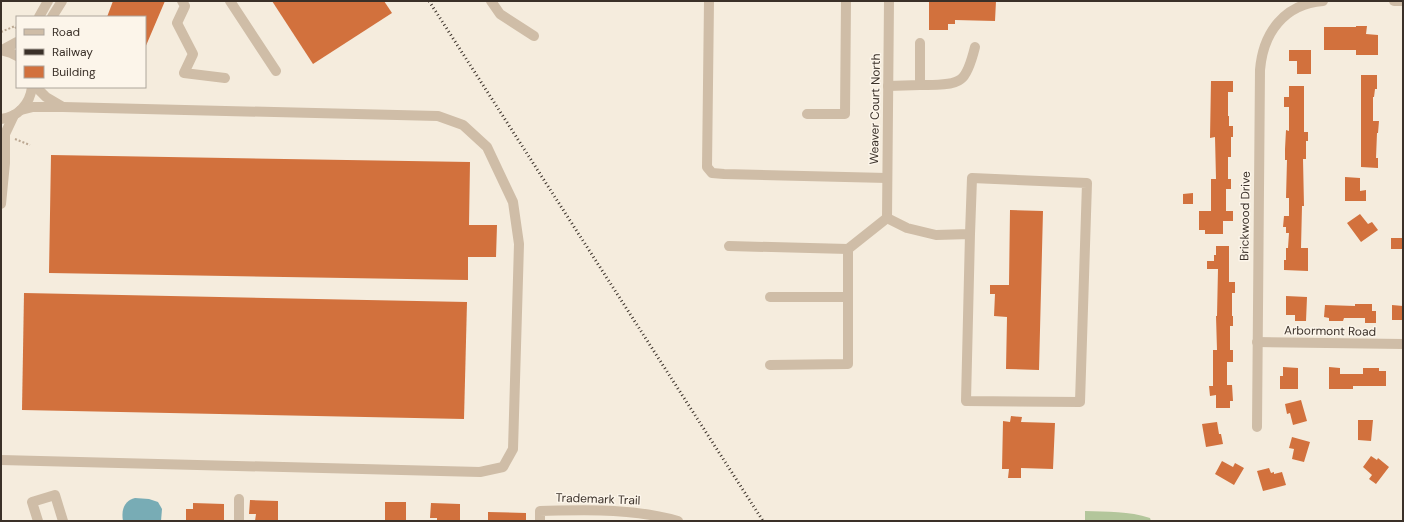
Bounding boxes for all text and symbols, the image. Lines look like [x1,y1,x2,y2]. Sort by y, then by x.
legend [16,16,146,88]
text: Road [52,24,80,40]
text: Railway [52,44,93,60]
street label: Weaver Court North [866,53,884,165]
text: Building [52,64,96,80]
street label: Brickwood Drive [1236,171,1254,261]
street label: Arbormont Road [1284,322,1376,340]
street label: Trademark Trail [555,490,641,508]

